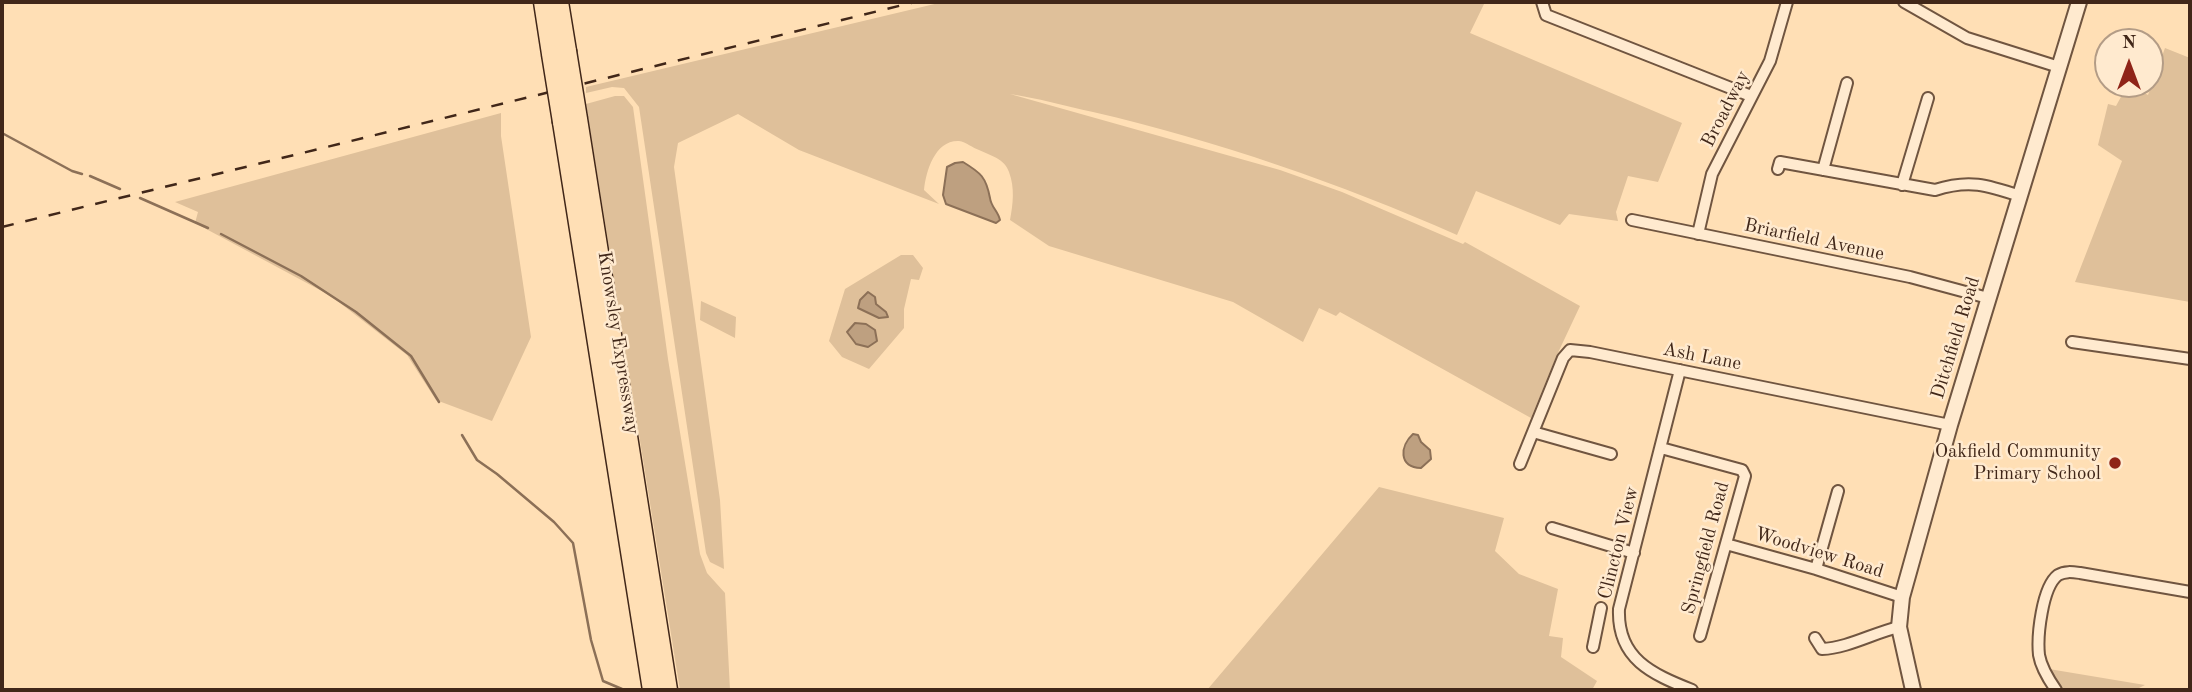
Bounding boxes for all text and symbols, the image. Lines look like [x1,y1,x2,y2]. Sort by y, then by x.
north arrow [2094,28,2164,98]
text: N [2122,34,2136,53]
street label: Broadway [1697,67,1755,151]
street label: Briarfield Avenue [1742,214,1886,266]
street label: Knowsley Expressway [592,250,644,436]
street label: Ditchfield Road [1927,274,1985,402]
street label: Ash Lane [1661,338,1743,376]
place label: Oakfield Community Primary School [1935,441,2101,485]
marker: Oakfield Community Primary School [2107,455,2123,471]
street label: Springfield Road [1677,479,1735,617]
street label: Clincton View [1594,484,1644,602]
street label: Woodview Road [1752,523,1886,583]

